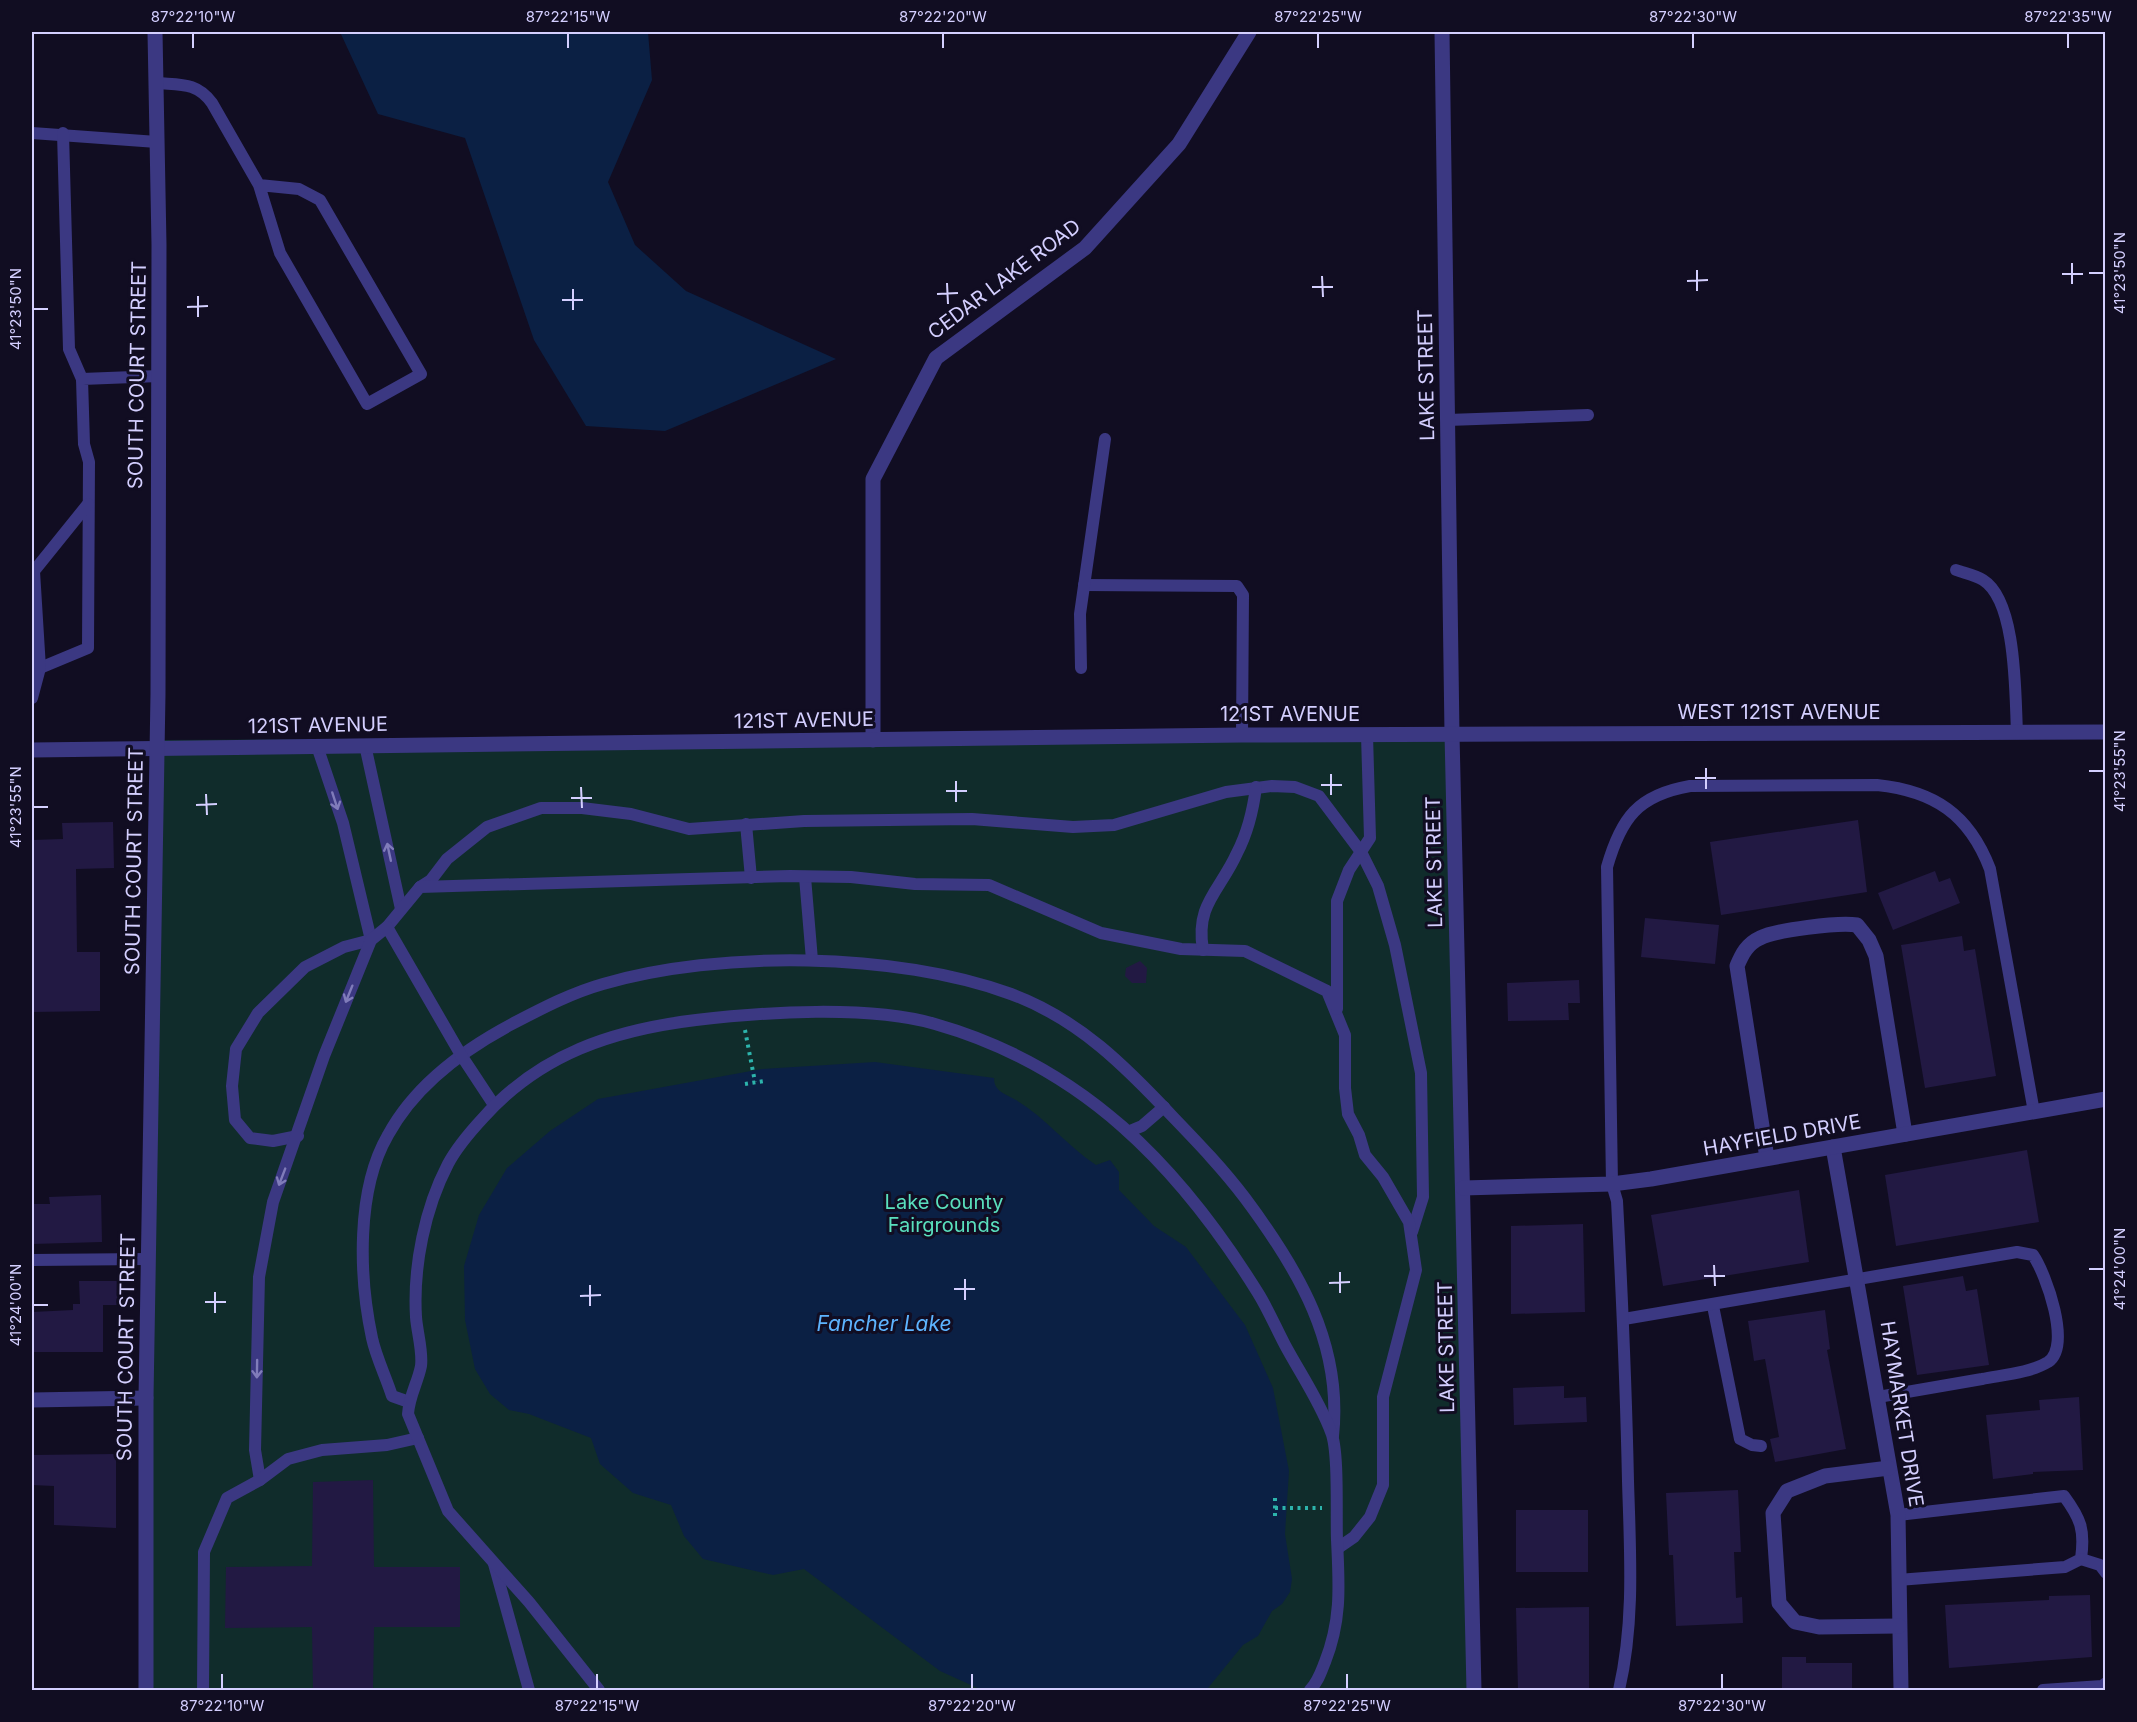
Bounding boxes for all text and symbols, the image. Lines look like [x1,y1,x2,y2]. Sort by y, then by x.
text: 87°22'10"W [151,7,236,26]
text: 87°22'15"W [526,7,610,26]
text: 87°22'20"W [899,7,987,26]
text: 87°22'25"W [1274,7,1362,26]
text: 87°22'30"W [1649,7,1737,26]
text: 87°22'35"W [2024,7,2112,26]
street label: CEDAR LAKE ROAD [923,214,1085,344]
text: 41°23'50"N [2110,232,2129,314]
street label: SOUTH COURT STREET [123,261,151,489]
text: 41°23'50"N [6,268,25,350]
street label: LAKE STREET [1413,309,1439,441]
street label: WEST 121ST AVENUE [1677,700,1881,724]
street label: 121ST AVENUE [1220,702,1360,726]
street label: 121ST AVENUE [734,707,874,733]
street label: 121ST AVENUE [248,712,388,738]
text: 41°23'55"N [2110,730,2129,812]
street label: SOUTH COURT STREET [120,747,148,975]
text: 41°23'55"N [6,766,25,848]
one-way arrow [331,791,342,810]
street label: LAKE STREET [1421,796,1447,928]
one-way arrow [382,843,394,862]
one-way arrow [343,985,354,1003]
street label: HAYFIELD DRIVE [1701,1109,1863,1161]
one-way arrow [276,1168,287,1186]
park label: Lake County Fairgrounds [885,1190,1003,1237]
text: 41°24'00"N [2110,1228,2129,1310]
street label: SOUTH COURT STREET [112,1233,140,1461]
text: 41°24'00"N [6,1264,25,1346]
street label: LAKE STREET [1433,1281,1459,1413]
water label: Fancher Lake [816,1311,952,1336]
street label: HAYMARKET DRIVE [1875,1319,1929,1509]
one-way arrow [251,1359,263,1379]
text: 87°22'10"W [180,1696,265,1715]
text: 87°22'15"W [555,1696,639,1715]
text: 87°22'20"W [928,1696,1016,1715]
text: 87°22'25"W [1303,1696,1391,1715]
text: 87°22'30"W [1678,1696,1766,1715]

